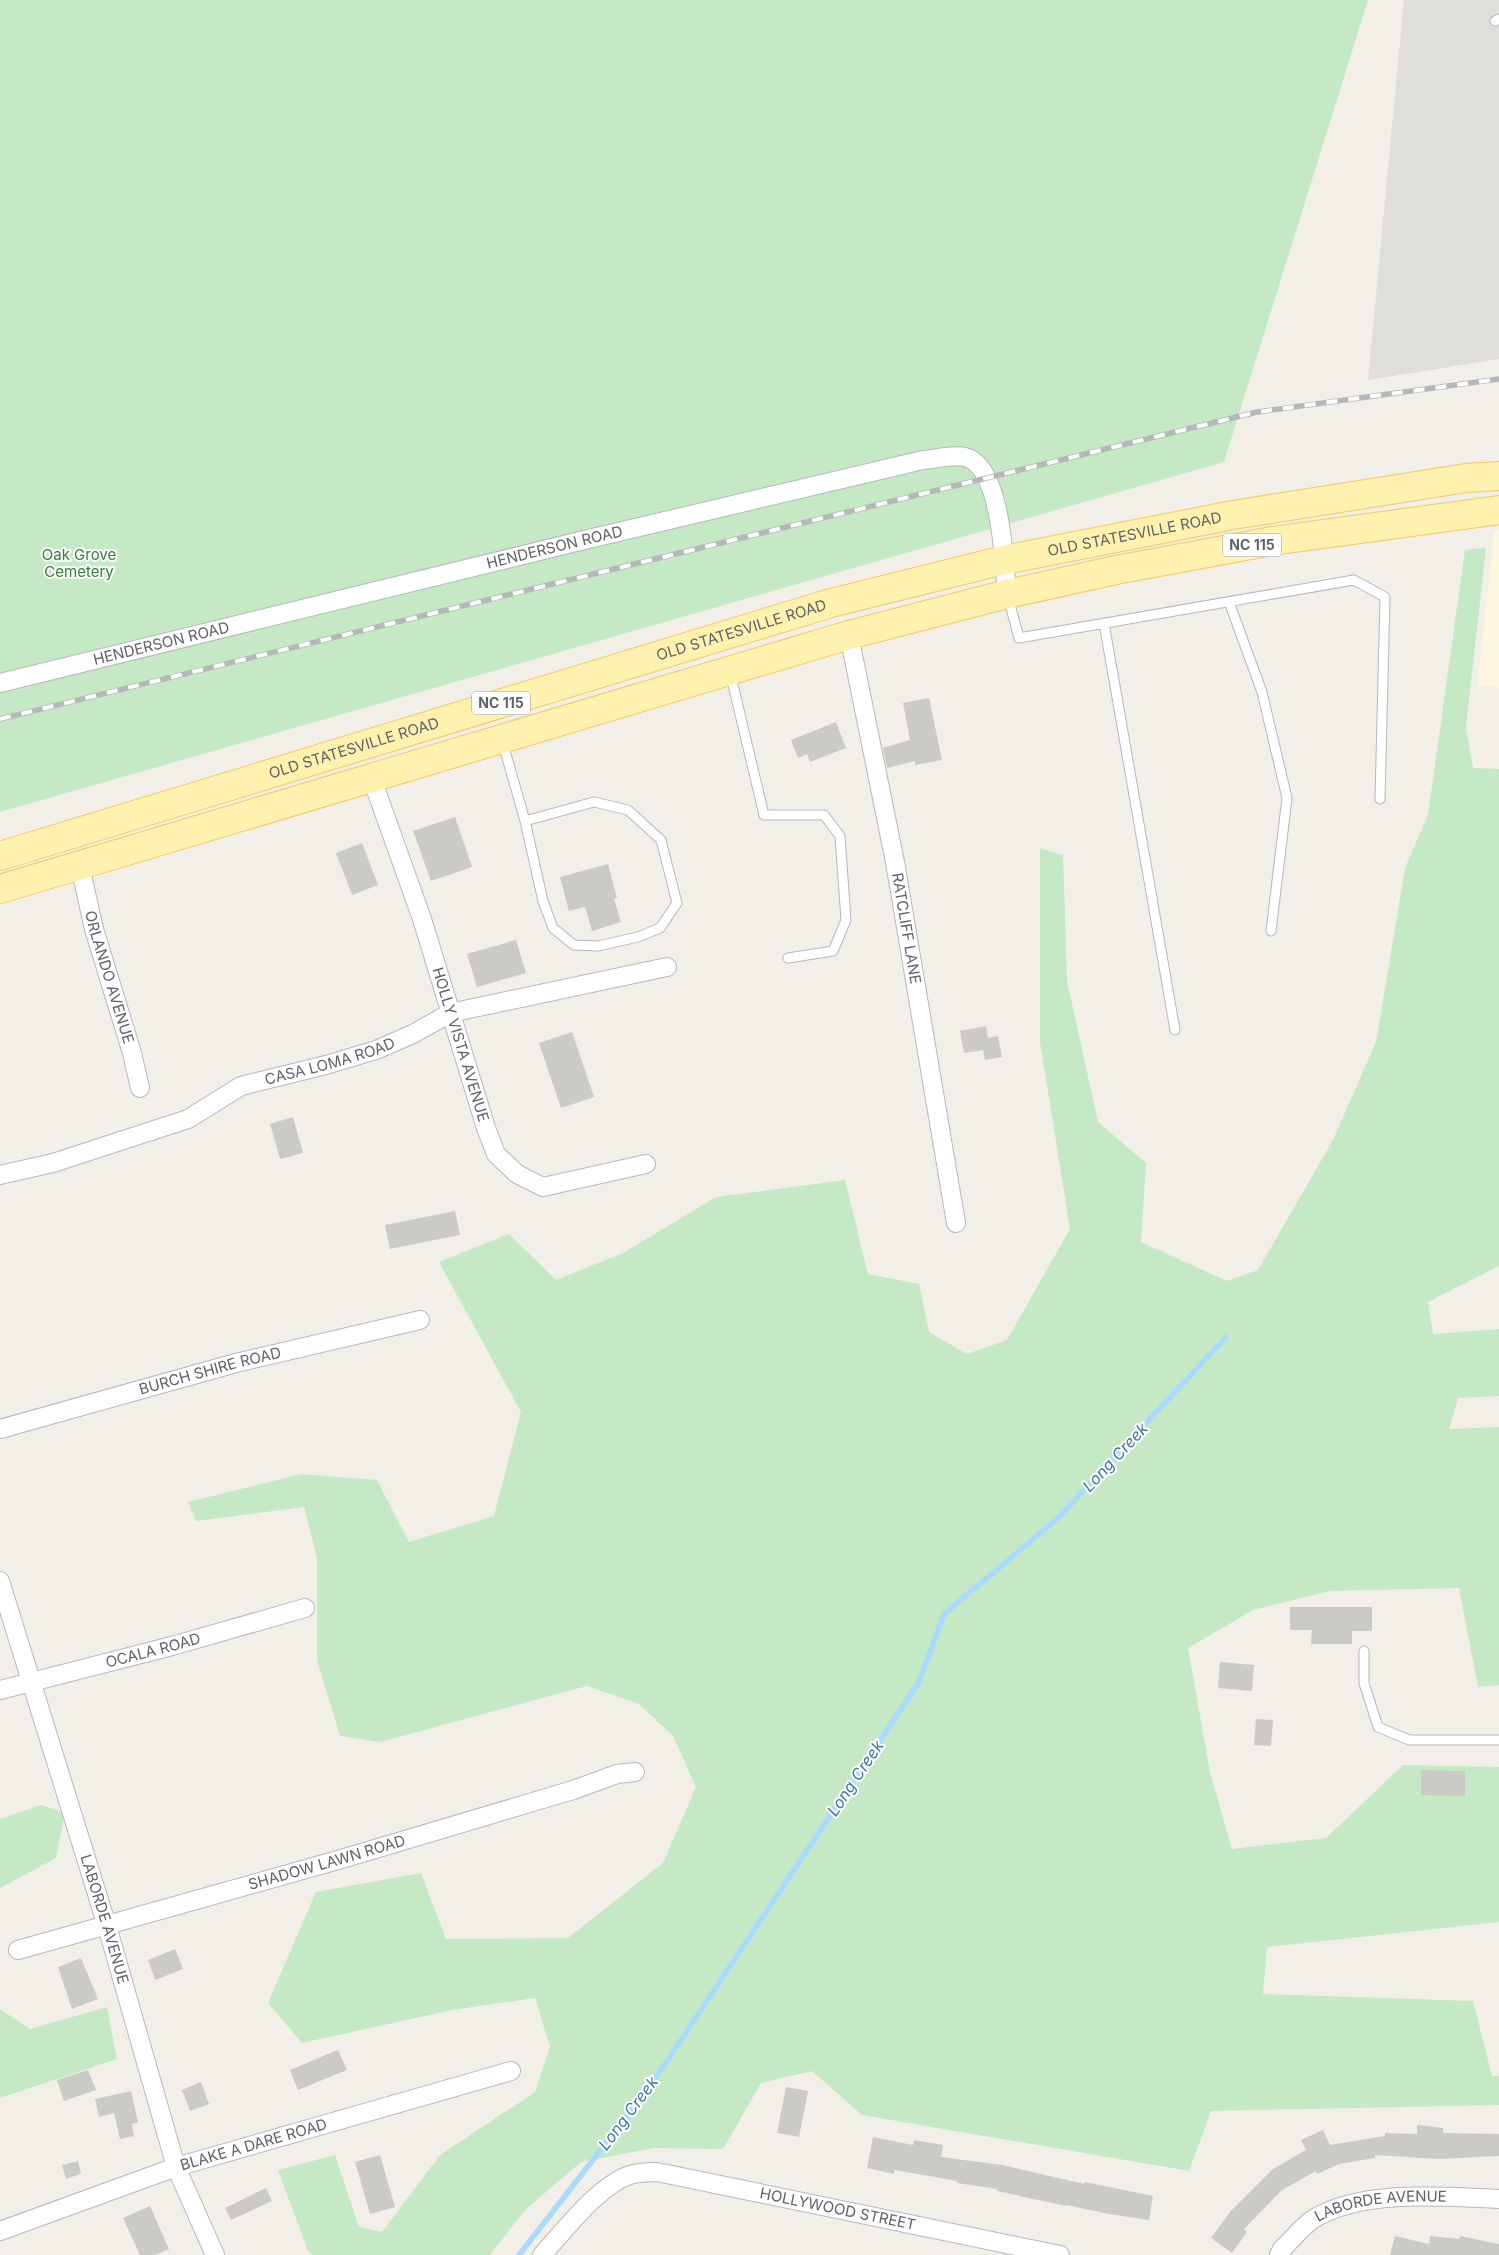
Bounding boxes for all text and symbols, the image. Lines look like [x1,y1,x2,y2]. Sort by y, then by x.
street label: OLD STATESVILLE ROAD [1046,507,1223,560]
street label: HENDERSON ROAD [485,521,625,573]
road number: NC 115 [1223,534,1281,556]
park label: Oak Grove Cemetery [42,545,116,581]
street label: OLD STATESVILLE ROAD [654,595,829,665]
street label: HENDERSON ROAD [91,617,231,669]
road number: NC 115 [472,691,530,714]
street label: OLD STATESVILLE ROAD [266,713,441,783]
street label: RATCLIFF LANE [888,871,925,985]
street label: ORLANDO AVENUE [81,909,139,1046]
street label: HOLLY VISTA AVENUE [428,965,494,1124]
street label: CASA LOMA ROAD [263,1033,398,1089]
street label: BURCH SHIRE ROAD [137,1343,283,1399]
water label: Long Creek [1078,1418,1152,1496]
street label: OCALA ROAD [103,1628,203,1672]
water label: Long Creek [822,1736,888,1820]
street label: SHADOW LAWN ROAD [246,1830,408,1894]
street label: LABORDE AVENUE [76,1852,133,1986]
water label: Long Creek [594,2072,662,2154]
street label: BLAKE A DARE ROAD [178,2114,329,2174]
street label: HOLLYWOOD STREET [758,2183,918,2234]
street label: LABORDE AVENUE [1311,2186,1447,2225]

